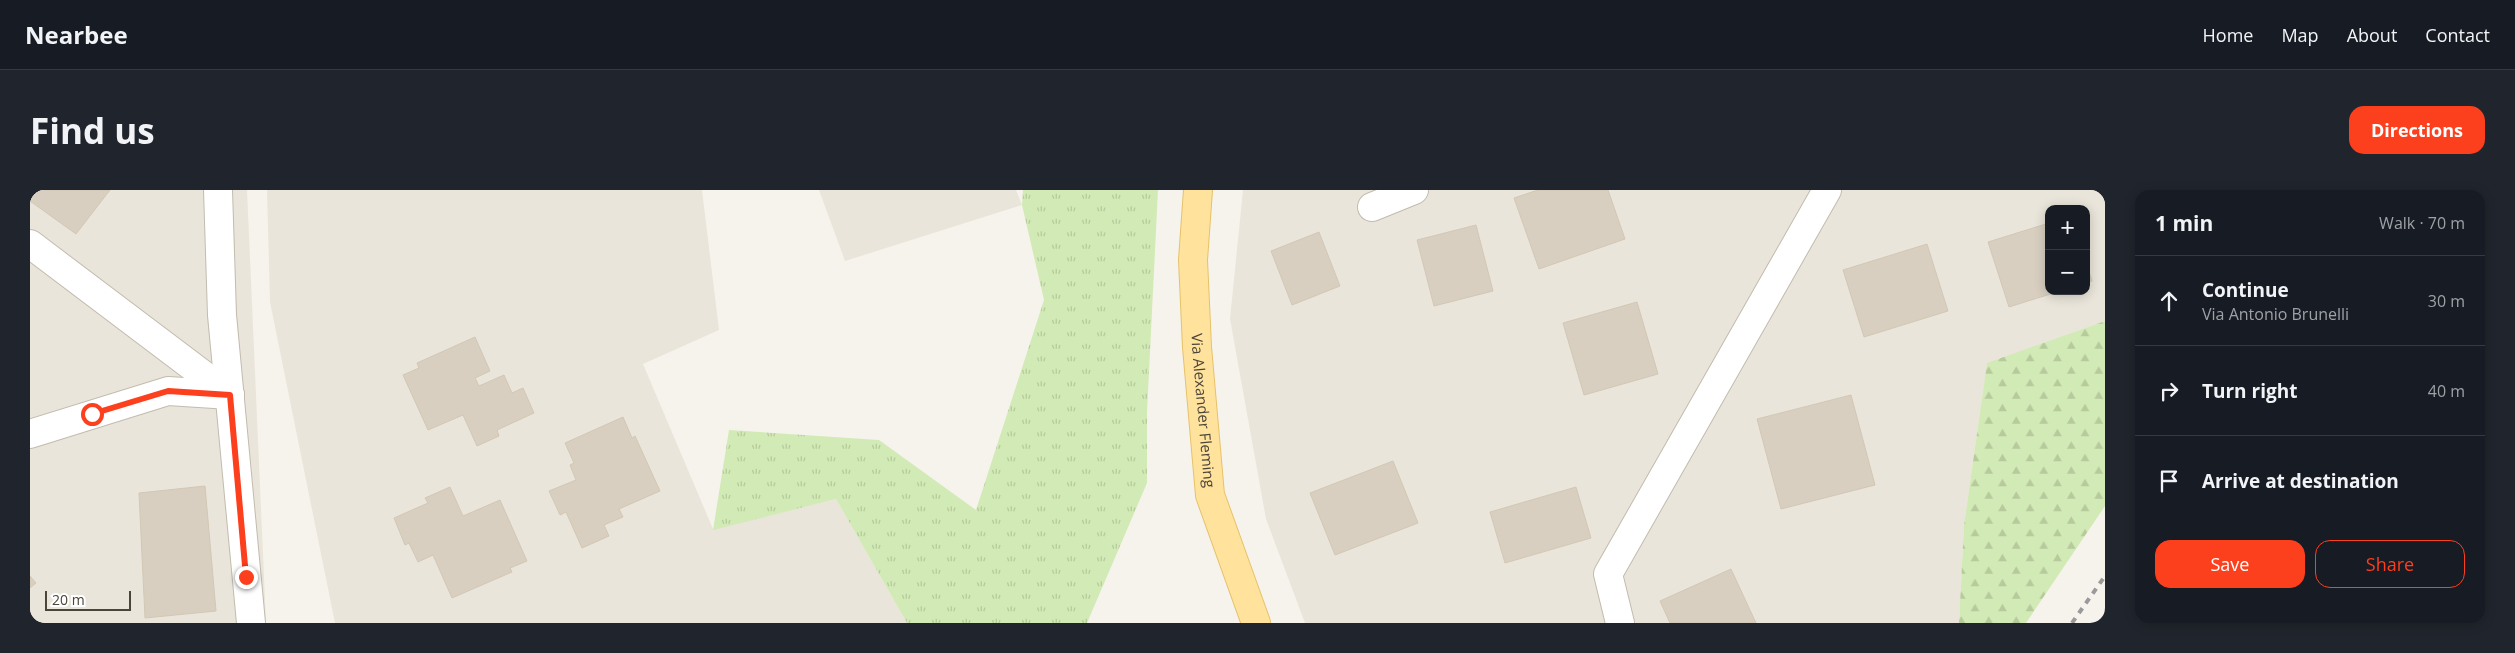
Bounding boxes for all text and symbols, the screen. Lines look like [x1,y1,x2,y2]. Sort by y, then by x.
text: Nearbee [25,18,128,51]
text: Home [2203,23,2253,47]
text: Map [2281,23,2319,47]
text: About [2347,23,2397,47]
text: Contact [2425,23,2490,47]
button: Directions [2349,106,2485,154]
text: Find us [30,107,155,154]
map controls [2045,205,2090,295]
button: + [2045,205,2090,250]
text: 1 min [2155,209,2213,237]
text: Walk · 70 m [2379,212,2465,234]
button: − [2045,250,2090,295]
text: Continue [2202,277,2289,303]
icon: ahead [2155,287,2183,315]
text: 30 m [2428,290,2465,312]
text: Via Antonio Brunelli [2202,303,2349,325]
street label: Via Alexander Fleming [1187,333,1220,488]
icon: right [2155,377,2183,405]
text: Turn right [2202,378,2297,404]
text: 40 m [2428,380,2465,402]
route start [81,403,104,426]
icon: arrive [2155,467,2183,495]
text: Arrive at destination [2202,468,2399,494]
button: Save [2155,540,2305,588]
button: Share [2315,540,2465,588]
route end [235,566,258,589]
scale bar [45,588,131,611]
text: 20 m [52,590,85,609]

